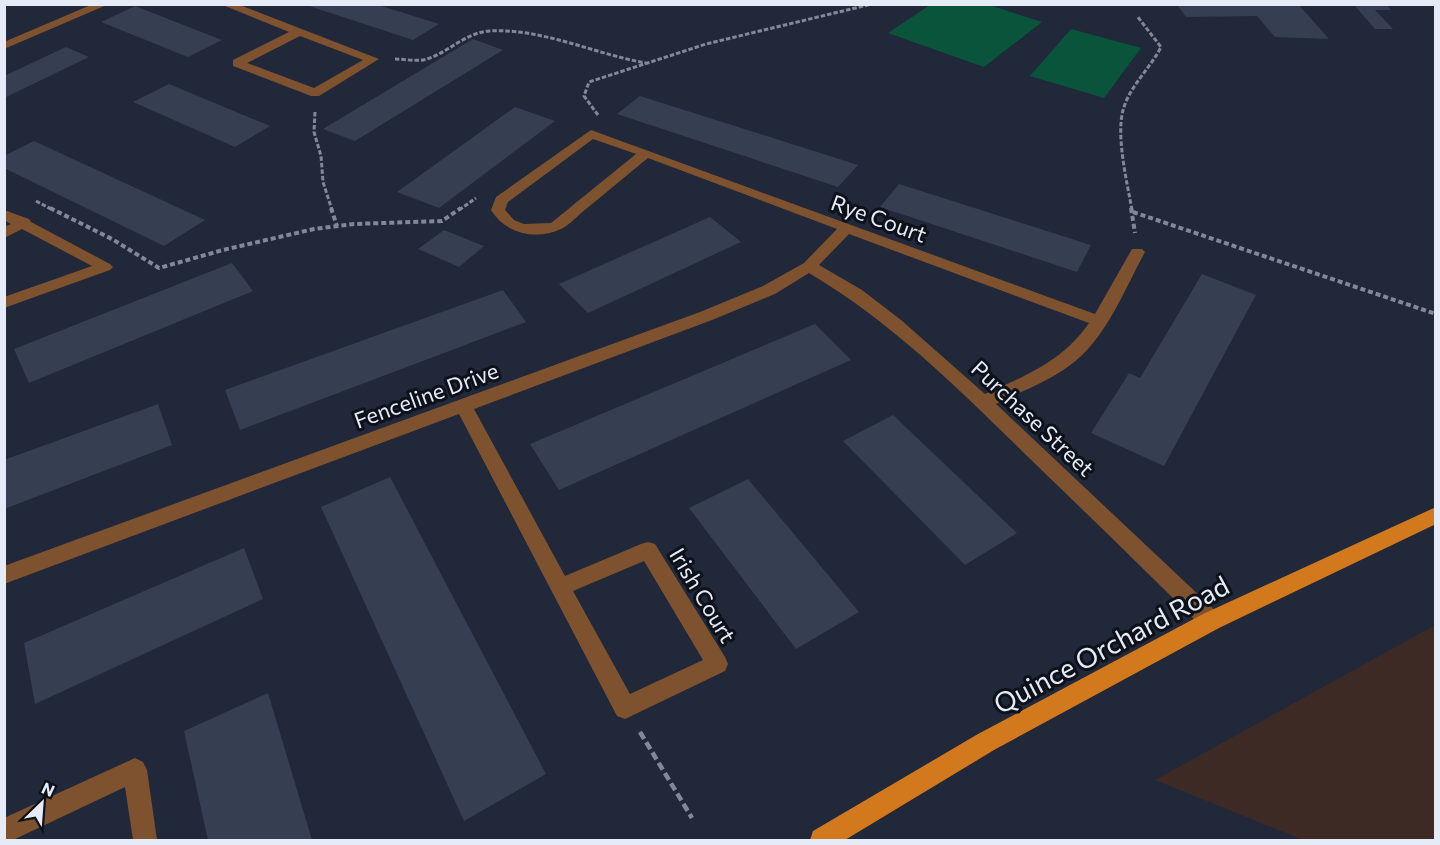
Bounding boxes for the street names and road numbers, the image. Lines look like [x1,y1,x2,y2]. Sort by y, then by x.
street label: Rye Court [828,188,930,248]
street label: Purchase Street [966,354,1100,482]
street label: Fenceline Drive [350,356,502,434]
street label: Irish Court [664,543,742,647]
street label: Quince Orchard Road [988,568,1234,720]

